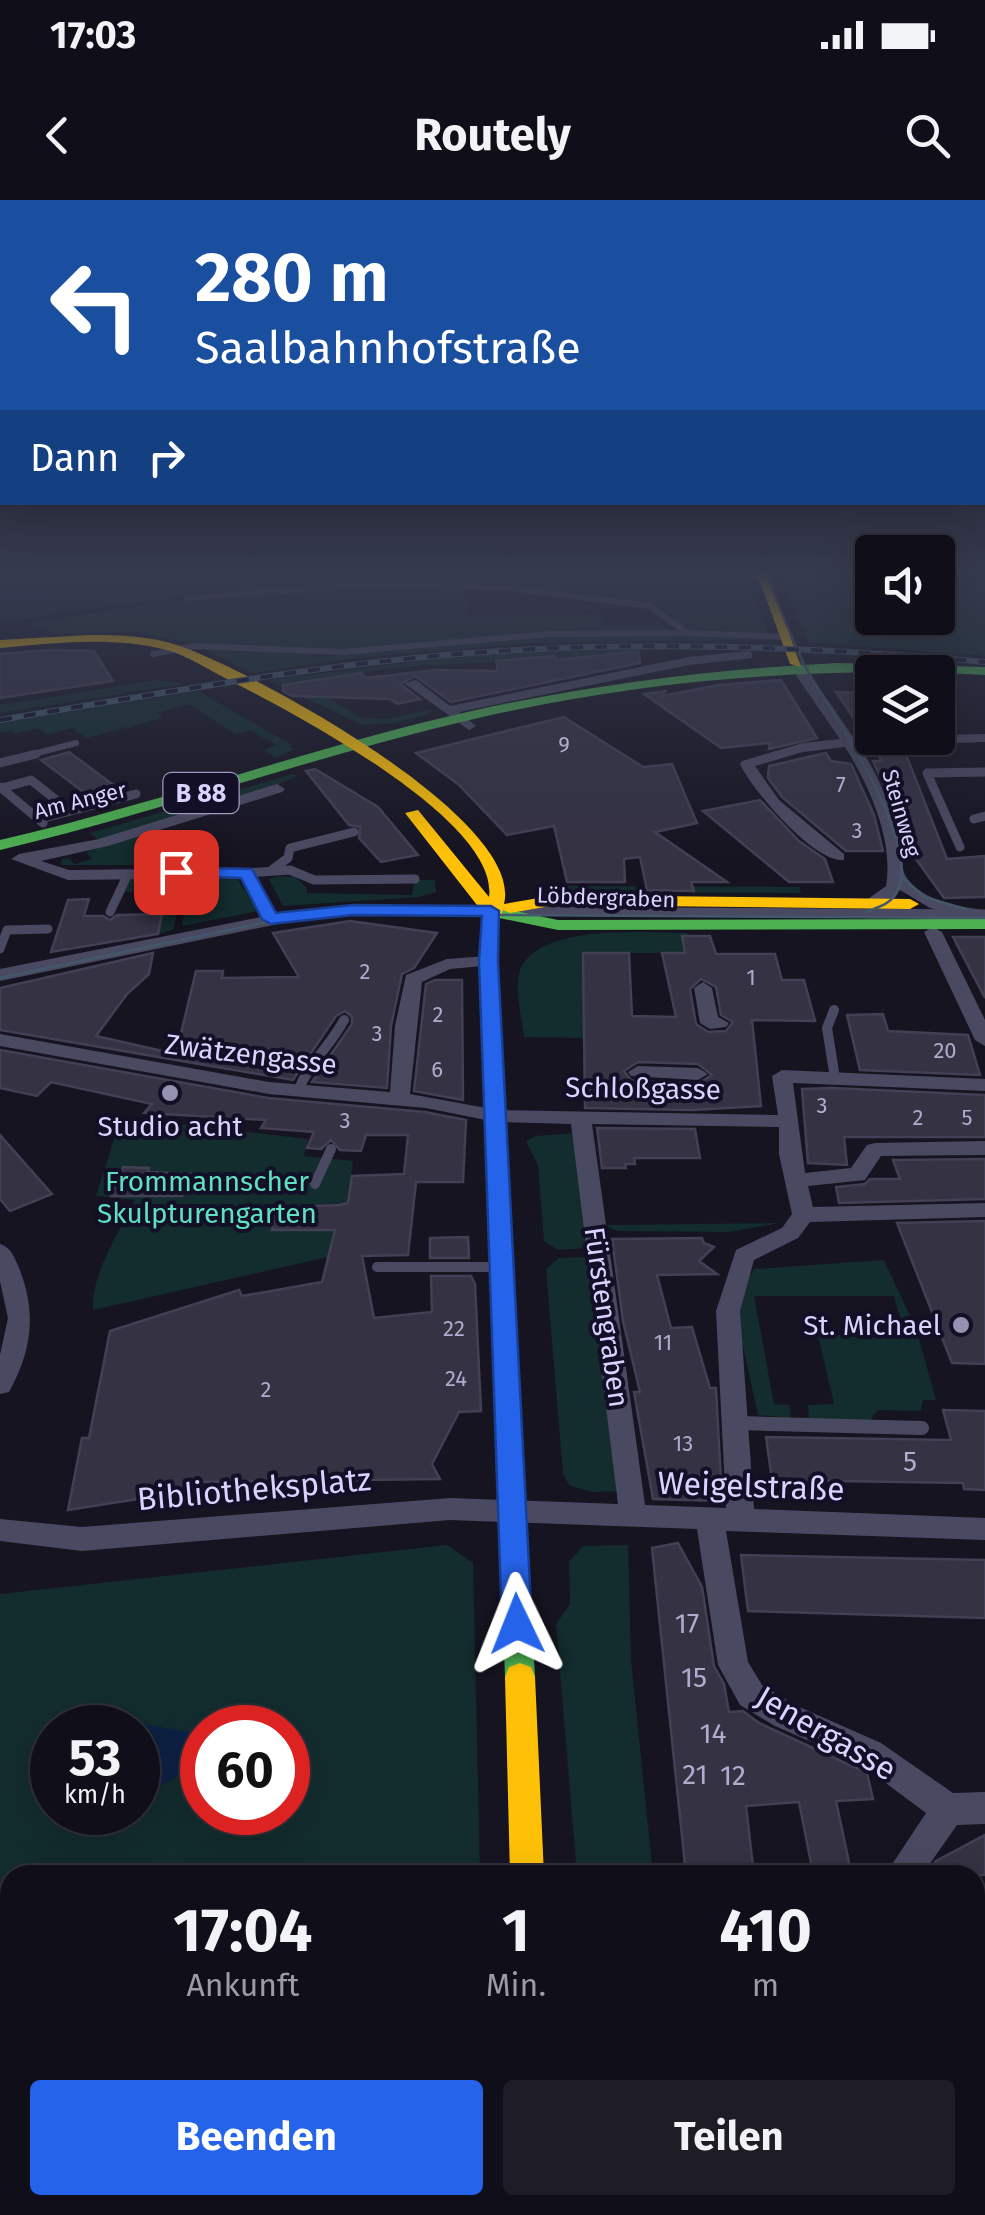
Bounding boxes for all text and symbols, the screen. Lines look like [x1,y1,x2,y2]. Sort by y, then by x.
text: 17:03 [50,12,136,58]
icon: back [30,108,85,163]
text: Routely [414,108,571,162]
icon: search [900,108,955,163]
text: 280 m [195,236,389,320]
icon: left [30,240,160,370]
text: Saalbahnhofstraße [195,321,581,375]
icon: right [139,430,194,485]
text: Dann [30,435,119,481]
map controls [855,535,955,755]
button: sound [855,535,955,635]
button: layers [855,655,955,755]
house number: 9 [558,731,570,758]
street label: Steinweg [876,766,927,861]
house number: 7 [836,771,846,798]
road number: B 88 [164,773,238,813]
street label: Am Anger [31,776,130,825]
house number: 3 [852,817,862,844]
pin [134,830,219,915]
icon: arrive [149,845,204,900]
street label: Löbdergraben [536,882,676,913]
house number: 2 [360,958,370,985]
house number: 1 [746,964,756,991]
house number: 2 [433,1001,443,1028]
house number: 3 [372,1020,382,1047]
street label: Zwätzengasse [163,1028,339,1081]
house number: 20 [933,1037,957,1064]
house number: 6 [431,1056,443,1083]
street label: Schloßgasse [565,1071,721,1106]
marker: Studio acht [159,1082,181,1104]
house number: 3 [817,1092,827,1119]
house number: 2 [913,1104,923,1131]
house number: 5 [961,1104,973,1131]
house number: 3 [340,1107,350,1134]
place label: Studio acht [97,1110,243,1143]
park label: Frommannscher Skulpturengarten [97,1165,317,1230]
street label: Fürstengraben [578,1225,635,1409]
place label: St. Michael [803,1309,941,1342]
marker: St. Michael [950,1314,972,1336]
house number: 22 [443,1315,465,1342]
house number: 11 [654,1329,672,1356]
house number: 24 [445,1365,467,1392]
house number: 2 [261,1376,271,1403]
house number: 13 [673,1430,693,1457]
house number: 5 [903,1445,917,1478]
street label: Bibliotheksplatz [135,1460,373,1518]
street label: Weigelstraße [657,1464,845,1508]
position arrow [465,1572,569,1676]
house number: 17 [675,1607,699,1640]
house number: 15 [681,1661,707,1694]
street label: Jenergasse [749,1678,903,1788]
speed limit sign: 60 [180,1705,310,1835]
house number: 14 [699,1717,727,1750]
text: 53 [69,1728,121,1788]
house number: 21 [682,1758,708,1791]
house number: 12 [720,1759,746,1792]
text: km/h [64,1780,126,1810]
text: 17:04 [173,1895,313,1967]
text: 1 [502,1895,530,1967]
text: 410 [719,1895,812,1967]
text: Ankunft [186,1966,299,2004]
text: Min. [486,1966,546,2004]
text: m [752,1966,779,2004]
button: Beenden [30,2080,483,2195]
button: Teilen [503,2080,955,2195]

